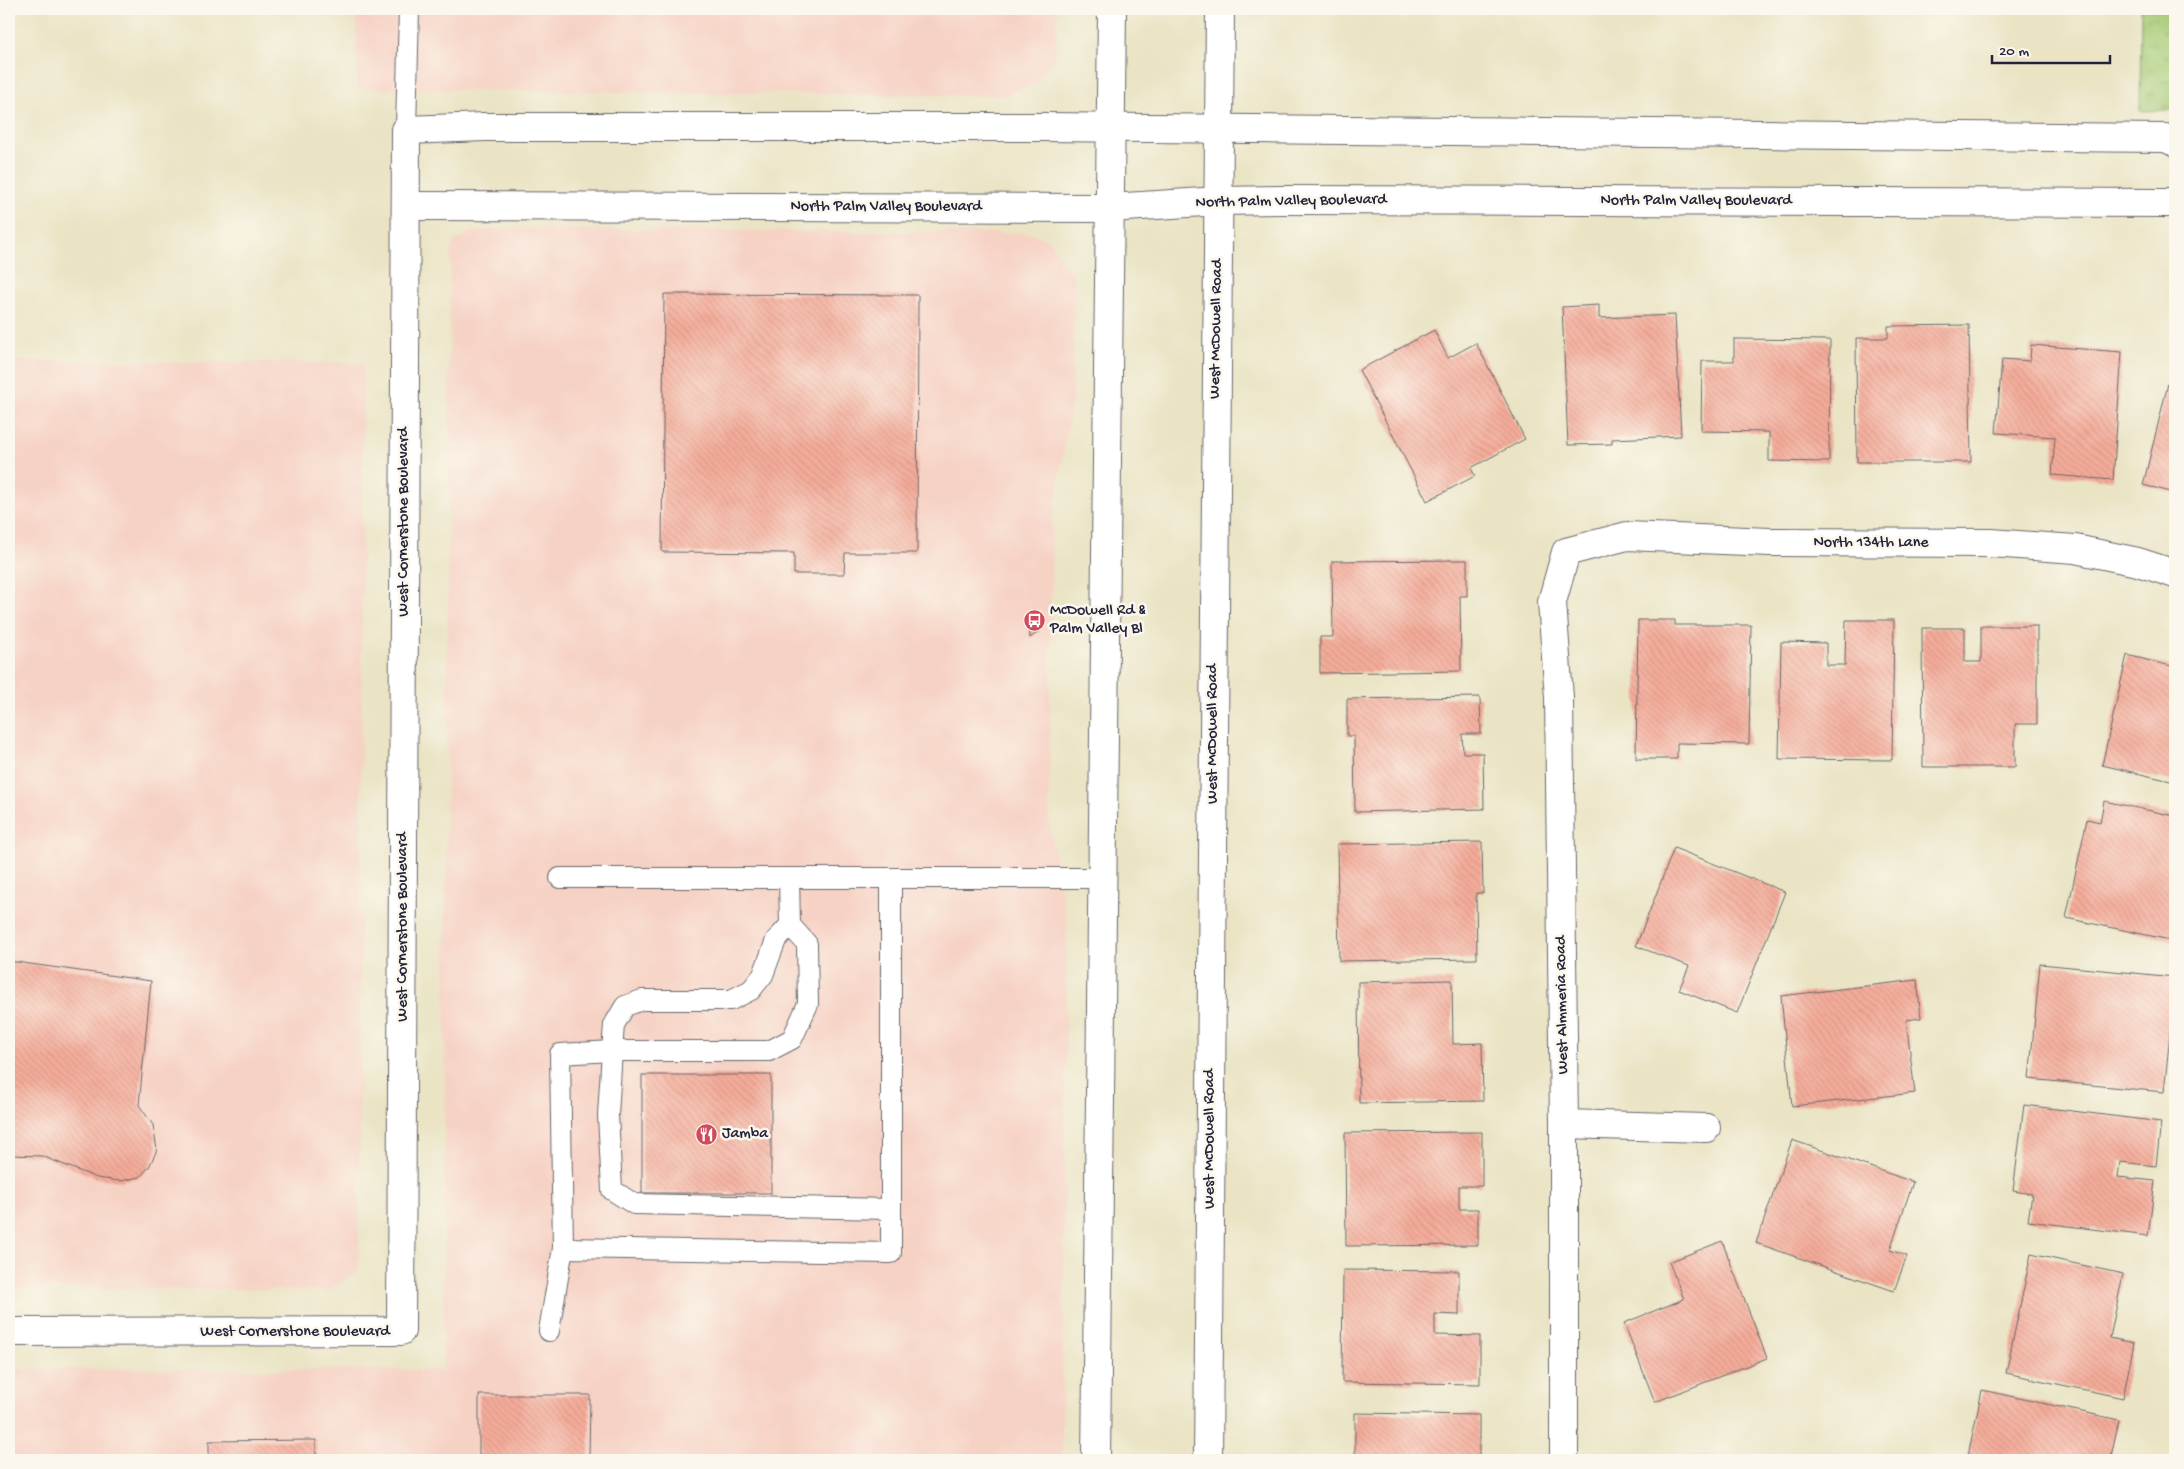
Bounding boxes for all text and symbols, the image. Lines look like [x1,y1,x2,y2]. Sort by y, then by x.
scale bar [1992,32,2109,64]
text: 20 m [1999,43,2029,61]
street label: North Palm Valley Boulevard [1195,191,1388,213]
street label: North Palm Valley Boulevard [1600,192,1793,211]
street label: North Palm Valley Boulevard [790,198,983,217]
street label: West McDowell Road [1206,257,1228,399]
street label: West Cornerstone Boulevard [395,426,414,617]
street label: North 134th Lane [1813,534,1929,553]
place label: McDowell Rd & Palm Valley Bl [1049,602,1146,639]
bus stop icon: McDowell Rd & Palm Valley Bl [1022,608,1046,632]
street label: West McDowell Road [1204,662,1223,804]
street label: West Cornerstone Boulevard [394,831,413,1022]
street label: West Almmeria Road [1552,934,1574,1075]
street label: West McDowell Road [1201,1067,1220,1209]
restaurant icon: Jamba [694,1122,718,1146]
place label: Jamba [722,1125,769,1144]
street label: West Cornerstone Boulevard [200,1323,391,1342]

